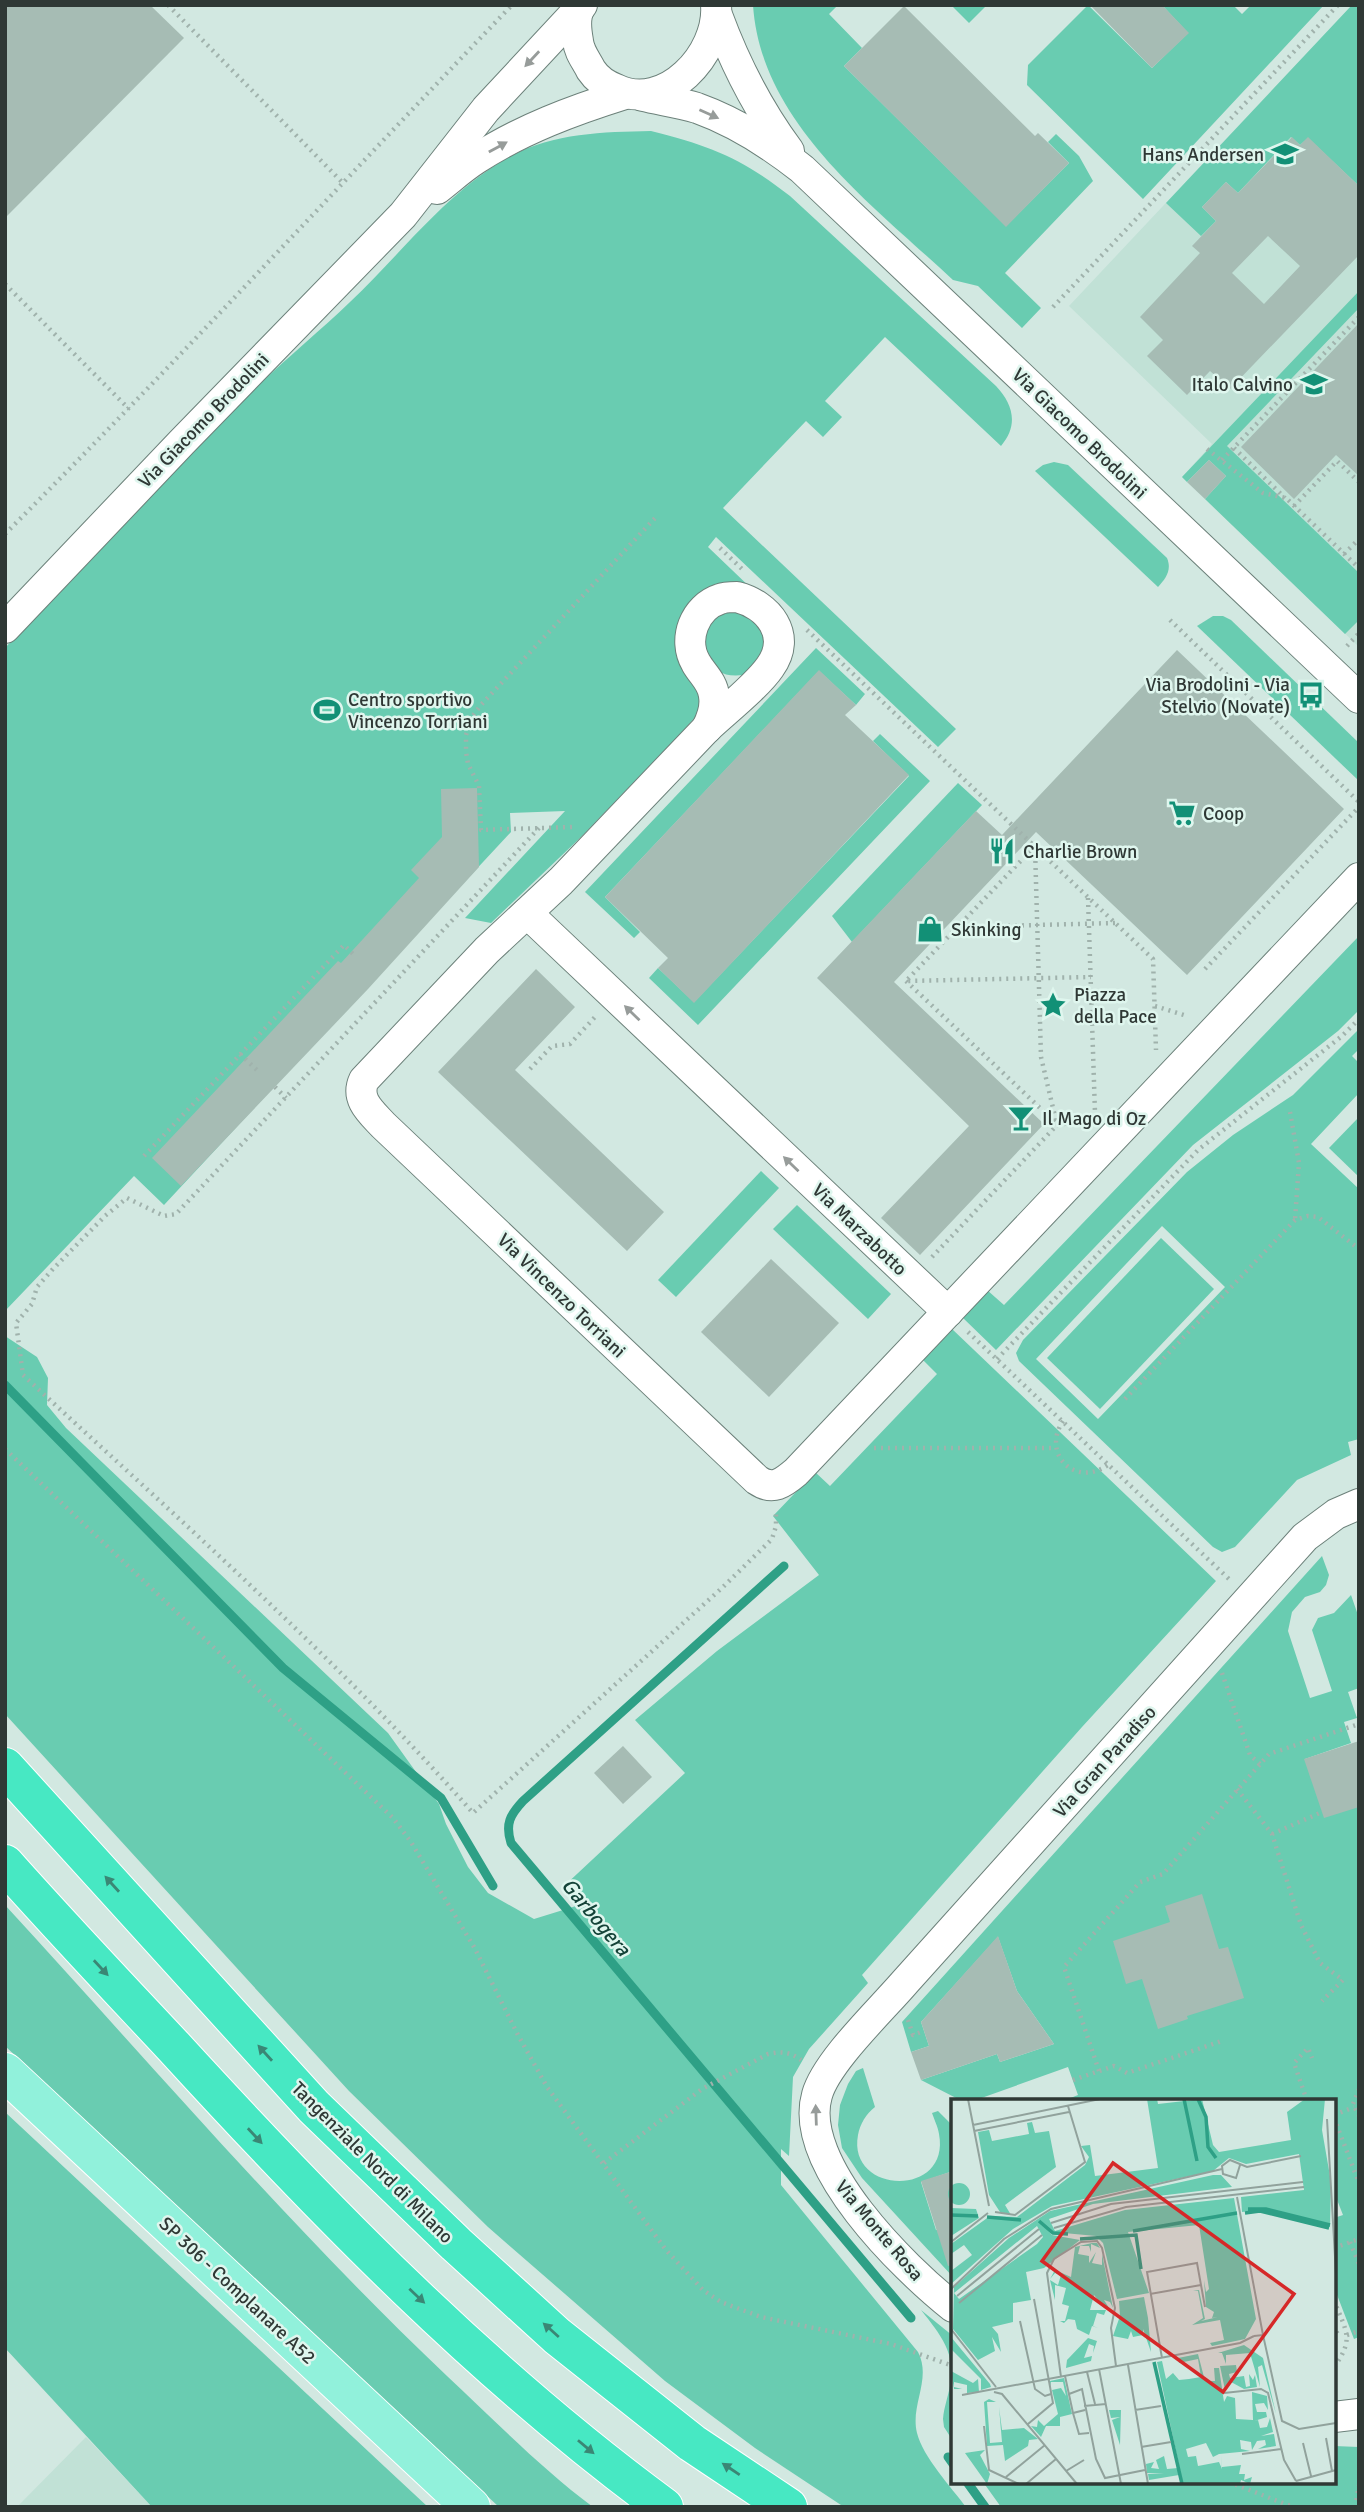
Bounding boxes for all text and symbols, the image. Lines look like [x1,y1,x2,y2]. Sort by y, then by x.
one-way arrow [525,50,541,67]
one-way arrow [698,108,719,119]
school or university icon: Hans Andersen [1270,139,1300,169]
one-way arrow [489,141,509,153]
place label: Hans Andersen [1142,143,1264,167]
street label: Via Giacomo Brodolini [133,348,274,493]
street label: Via Giacomo Brodolini [1007,363,1152,504]
school or university icon: Italo Calvino [1299,369,1329,399]
place label: Italo Calvino [1192,373,1293,397]
place label: Via Brodolini - Via Stelvio (Novate) [1146,673,1290,719]
bus stop icon: Via Brodolini - Via Stelvio (Novate) [1296,680,1326,710]
place label: Centro sportivo Vincenzo Torriani [348,688,488,734]
sports icon: Centro sportivo Vincenzo Torriani [312,695,342,725]
supermarket icon: Coop [1167,798,1197,828]
place label: Coop [1203,802,1244,826]
restaurant icon: Charlie Brown [987,836,1017,866]
place label: Charlie Brown [1023,840,1137,864]
shop icon: Skinking [915,914,945,944]
place label: Skinking [951,918,1021,942]
place label: Piazza della Pace [1074,983,1157,1029]
place icon: Piazza della Pace [1038,990,1068,1020]
one-way arrow [624,1005,641,1021]
bar icon: Il Mago di Oz [1006,1103,1036,1133]
place label: Il Mago di Oz [1042,1107,1146,1131]
one-way arrow [783,1155,800,1172]
street label: Via Marzabotto [807,1178,912,1281]
street label: Via Vincenzo Torriani [492,1228,631,1363]
street label: Via Gran Paradiso [1048,1700,1162,1823]
water label: Garbogera [556,1873,637,1962]
one-way arrow [104,1876,120,1893]
one-way arrow [93,1960,108,1977]
one-way arrow [257,2045,273,2062]
street label: Tangenziale Nord di Milano [286,2077,458,2249]
inset map [951,2099,1336,2484]
one-way arrow [811,2104,822,2126]
one-way arrow [247,2127,263,2145]
street label: Via Monte Rosa [830,2175,928,2286]
street label: SP 306 - Complanare A52 [154,2212,321,2370]
one-way arrow [408,2287,425,2303]
one-way arrow [542,2322,560,2338]
one-way arrow [578,2439,595,2454]
one-way arrow [722,2462,740,2476]

